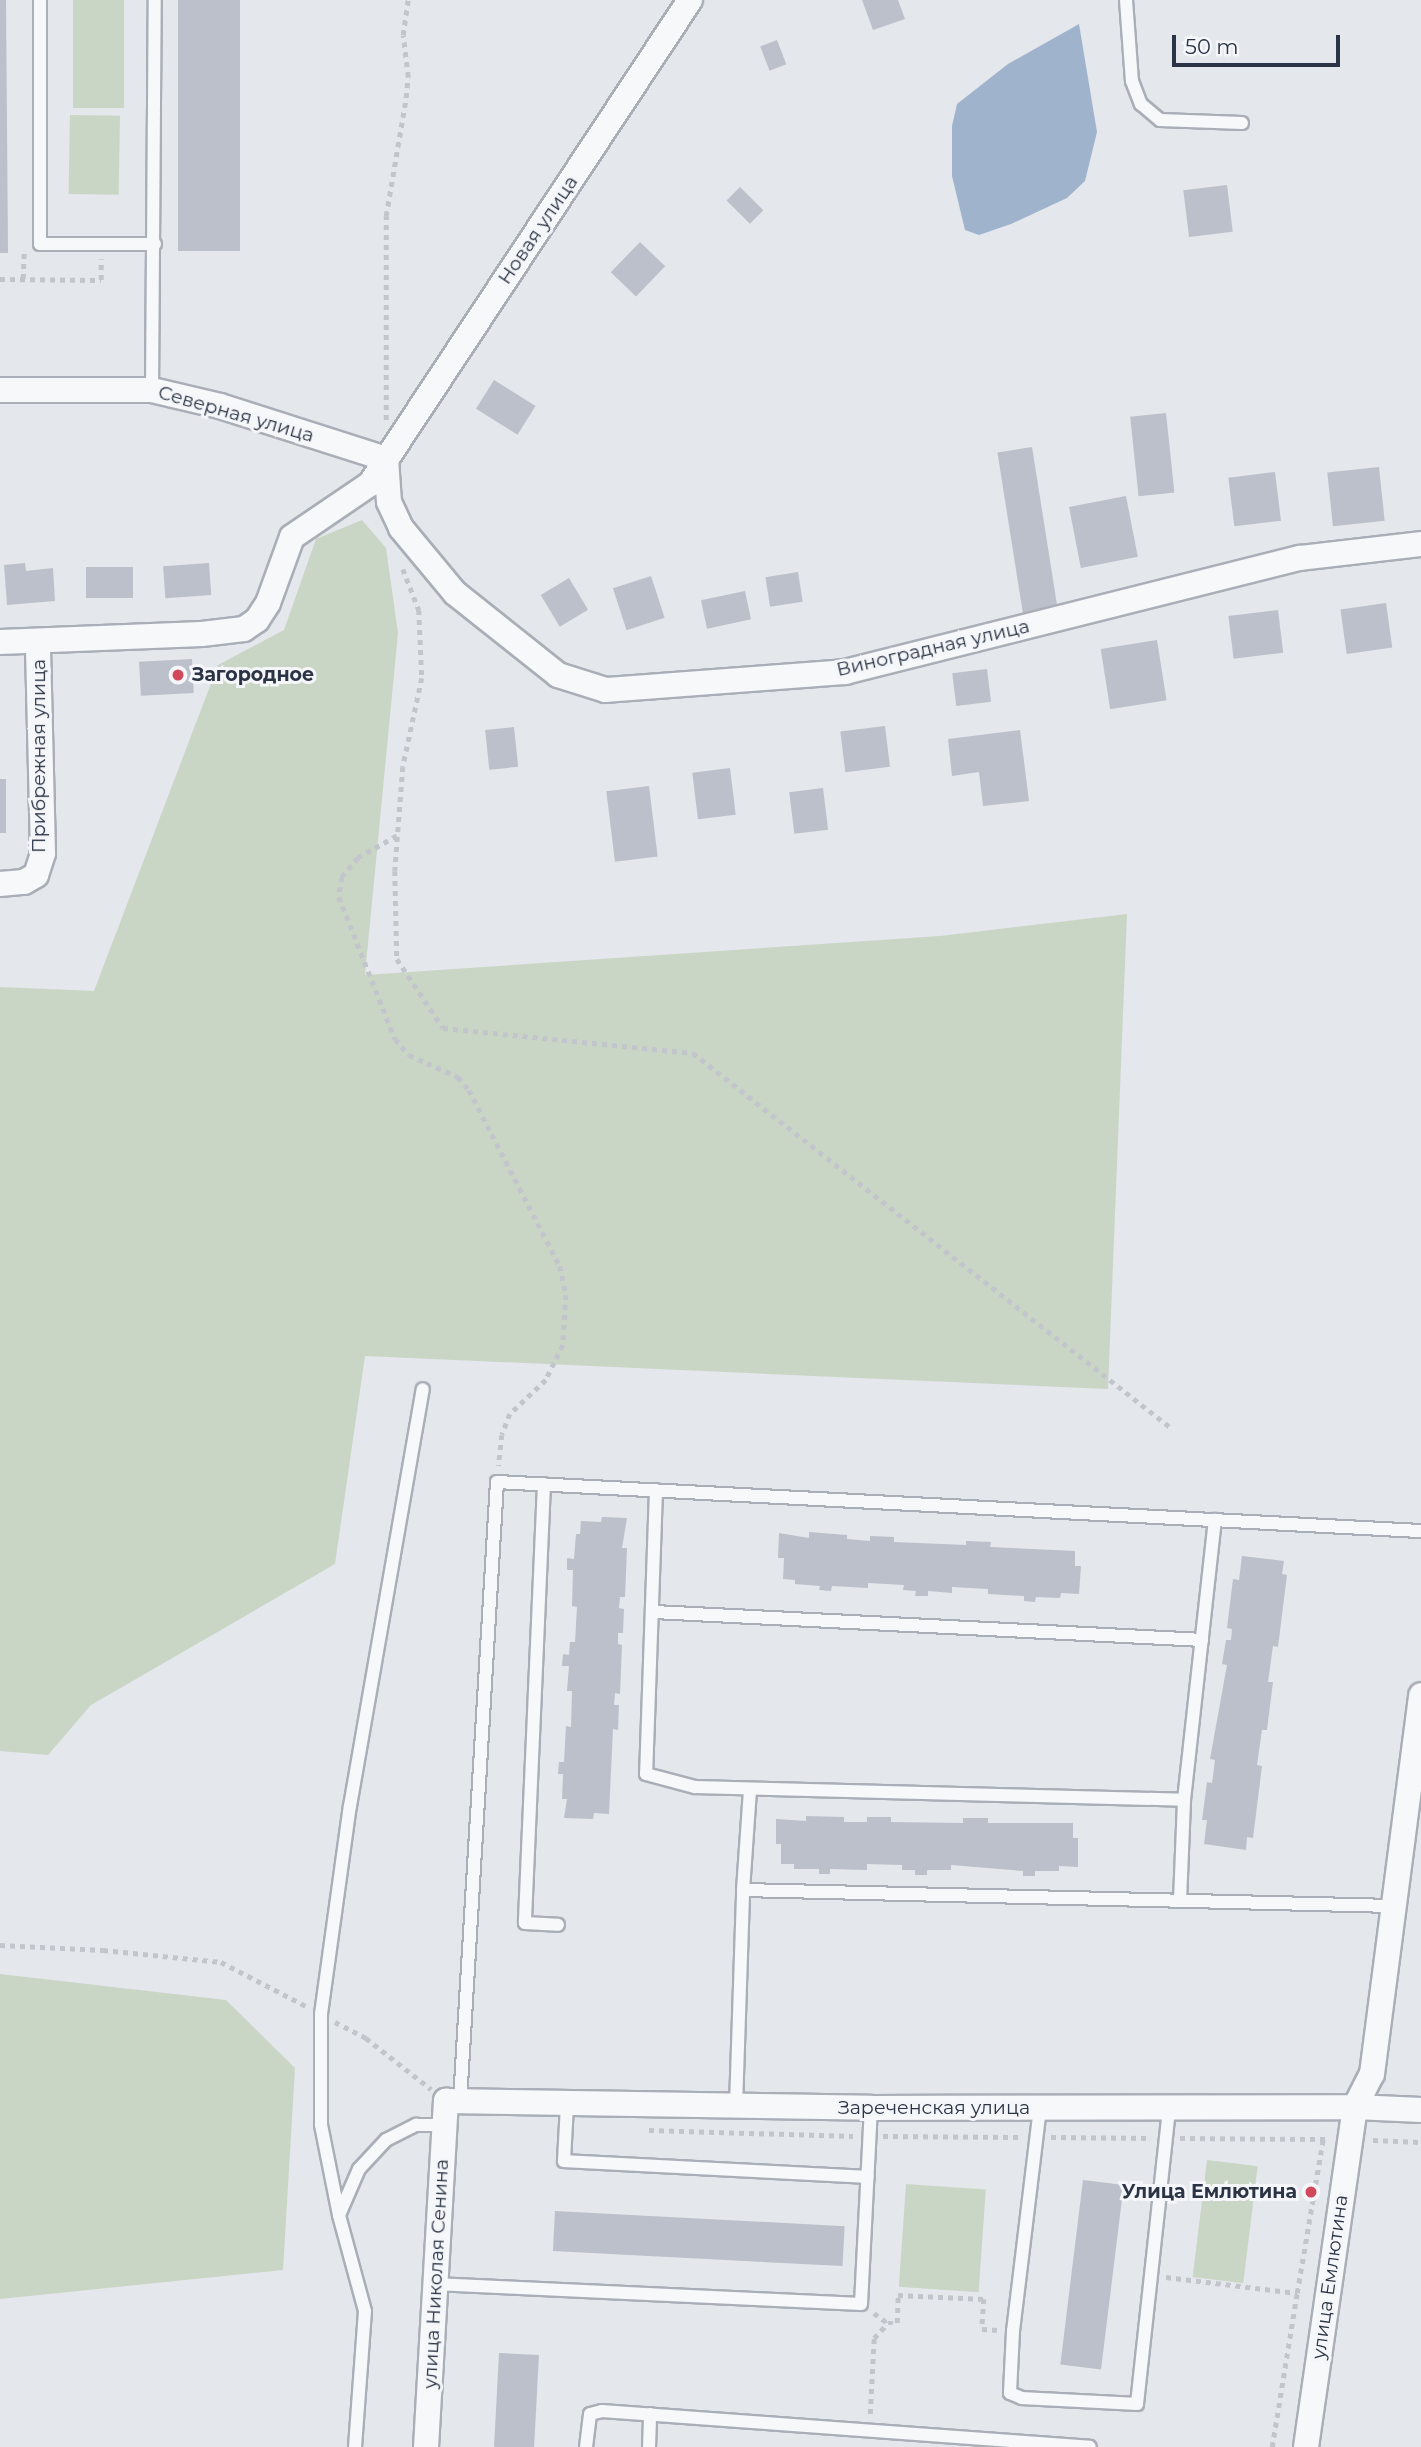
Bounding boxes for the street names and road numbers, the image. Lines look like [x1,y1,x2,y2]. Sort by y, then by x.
street label: Новая улица [493,171,583,289]
street label: Северная улица [155,381,317,447]
street label: Виноградная улица [834,615,1032,681]
street label: Прибрежная улица [28,659,50,853]
street label: Зареченская улица [838,2097,1030,2119]
street label: улица Николая Сенина [419,2159,453,2389]
street label: улица Емлютина [1307,2193,1353,2361]

